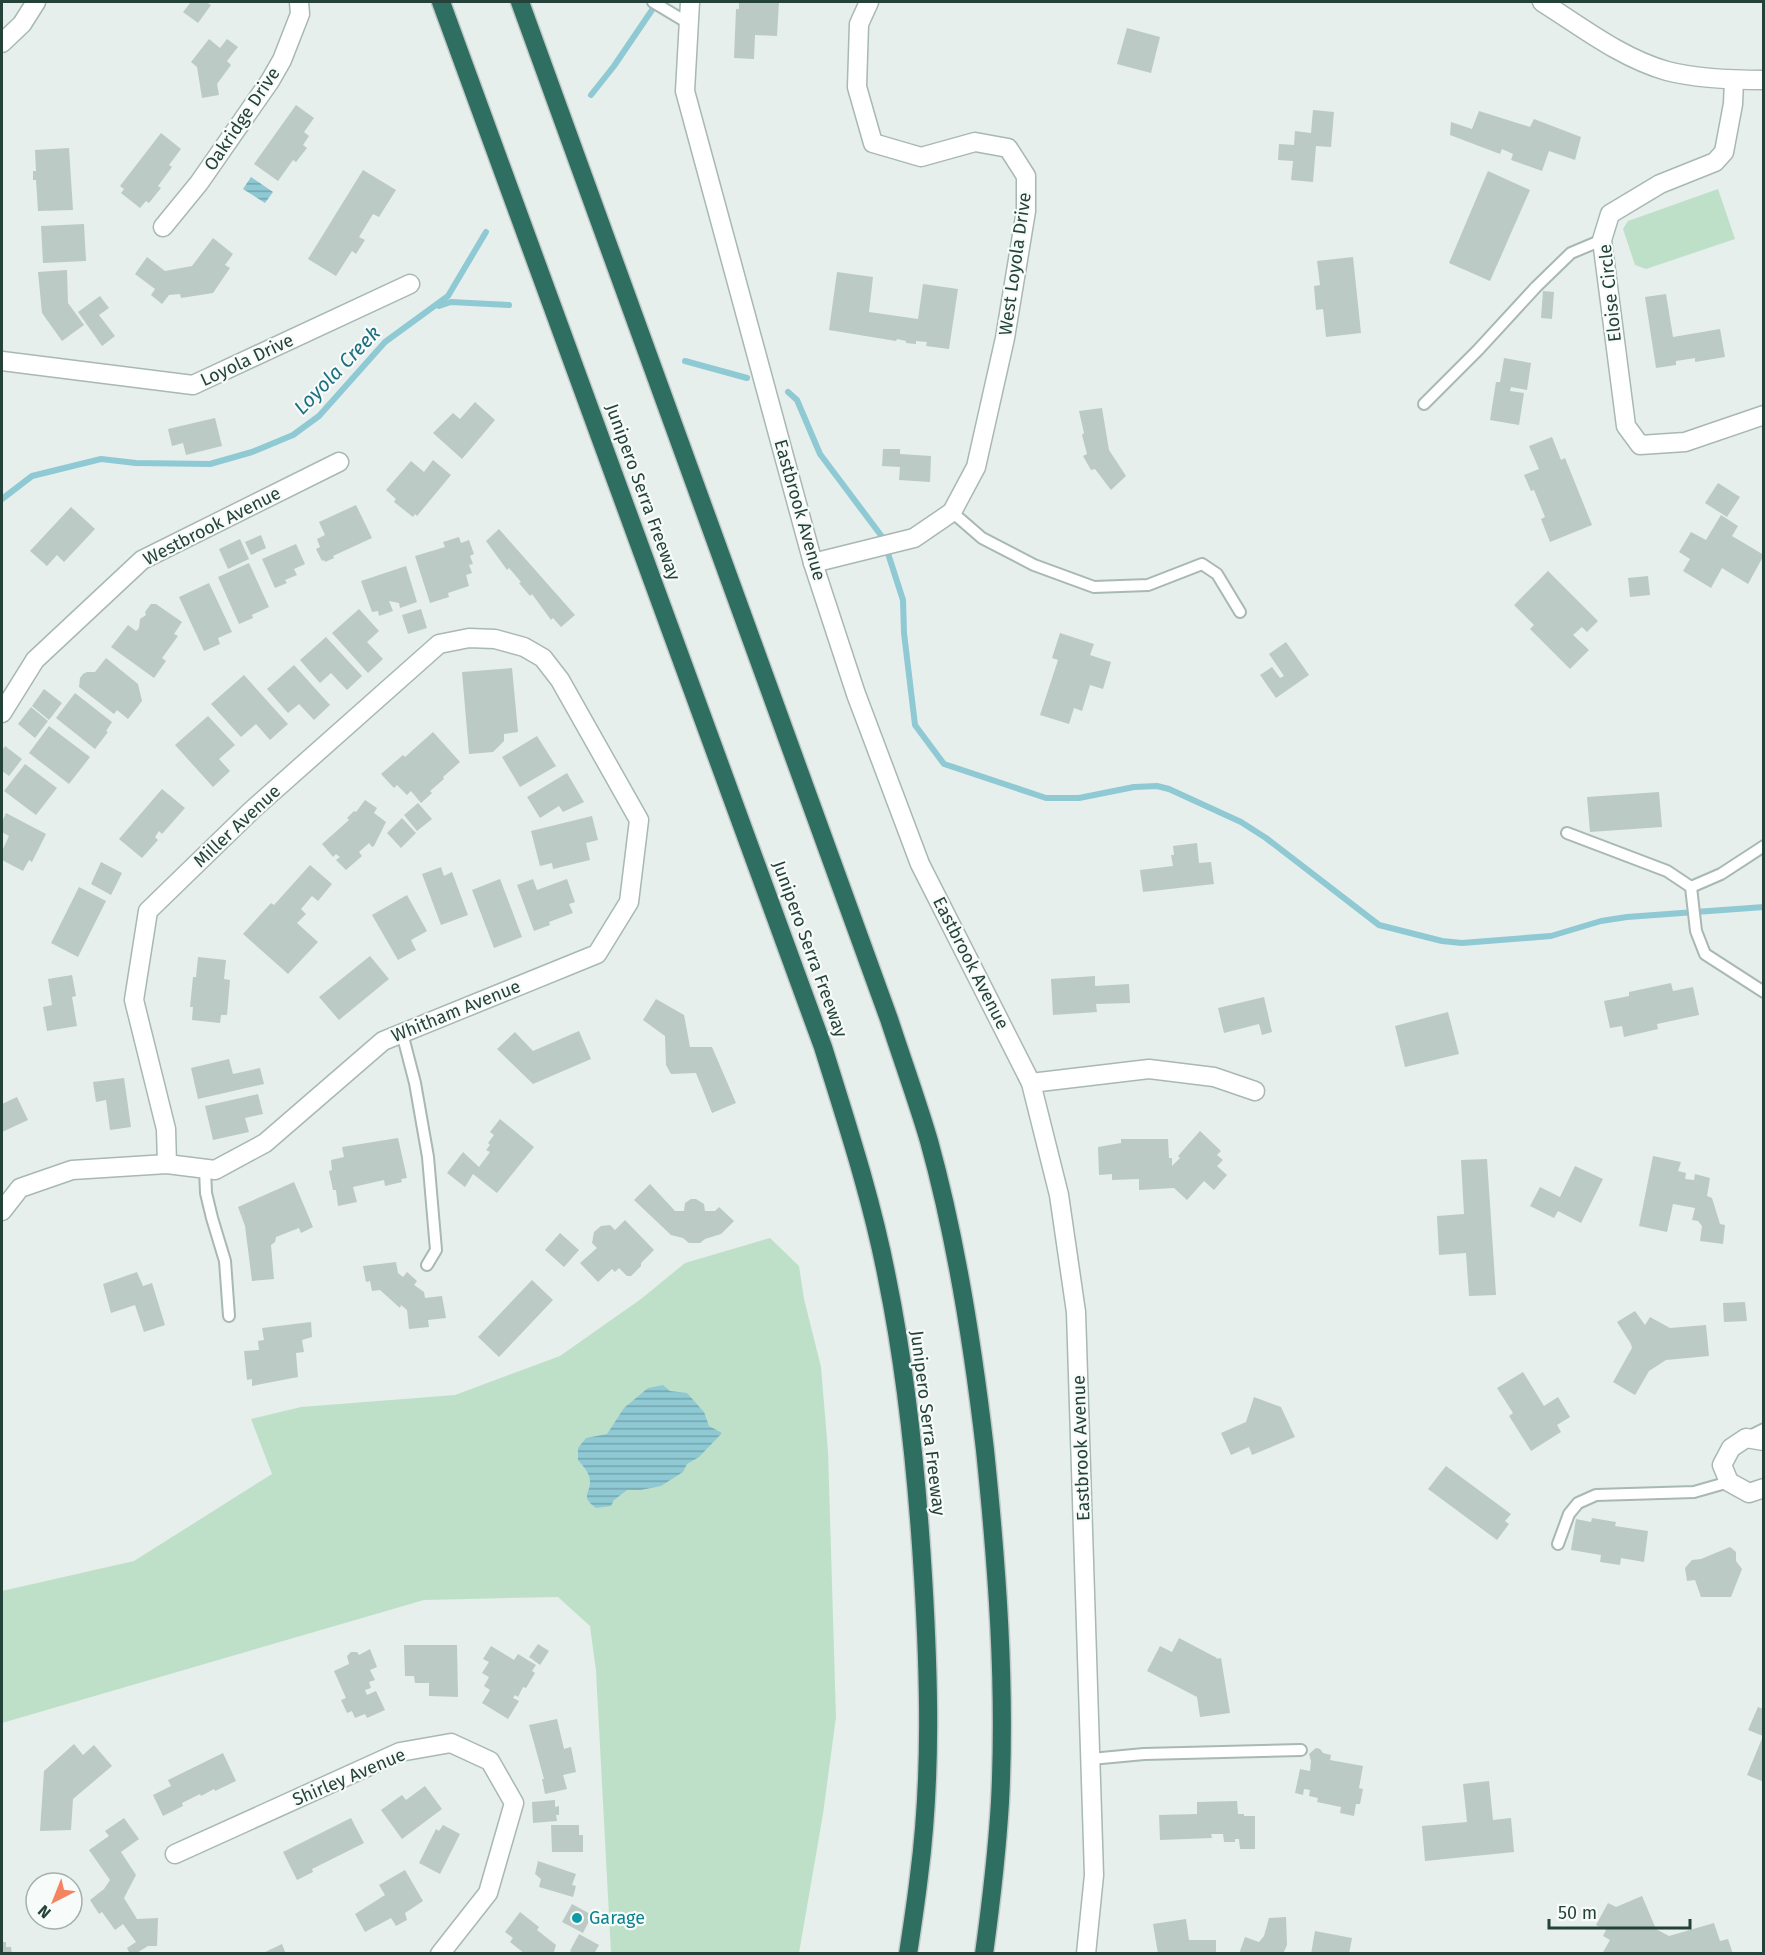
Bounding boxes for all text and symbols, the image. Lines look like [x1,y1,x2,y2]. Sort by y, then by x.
street label: Oakridge Drive [199,63,285,175]
street label: West Loyola Drive [994,191,1036,337]
street label: Eloise Circle [1594,243,1626,343]
water label: Loyola Creek [289,321,385,419]
street label: Loyola Drive [197,329,297,391]
street label: Junipero Serra Freeway [601,401,685,584]
street label: Eastbrook Avenue [769,437,831,583]
street label: Westbrook Avenue [140,482,284,570]
street label: Miller Avenue [189,780,285,872]
street label: Junipero Serra Freeway [768,858,852,1041]
street label: Eastbrook Avenue [928,893,1014,1033]
street label: Whitham Avenue [388,975,524,1047]
street label: Junipero Serra Freeway [906,1329,950,1517]
street label: Eastbrook Avenue [1067,1375,1095,1521]
street label: Shirley Avenue [289,1743,409,1811]
north arrow [24,1871,84,1931]
scale bar [1549,1892,1690,1930]
text: N [34,1901,55,1922]
text: 50 m [1558,1902,1597,1924]
place label: Garage [589,1907,645,1929]
marker: Garage [570,1911,584,1925]

